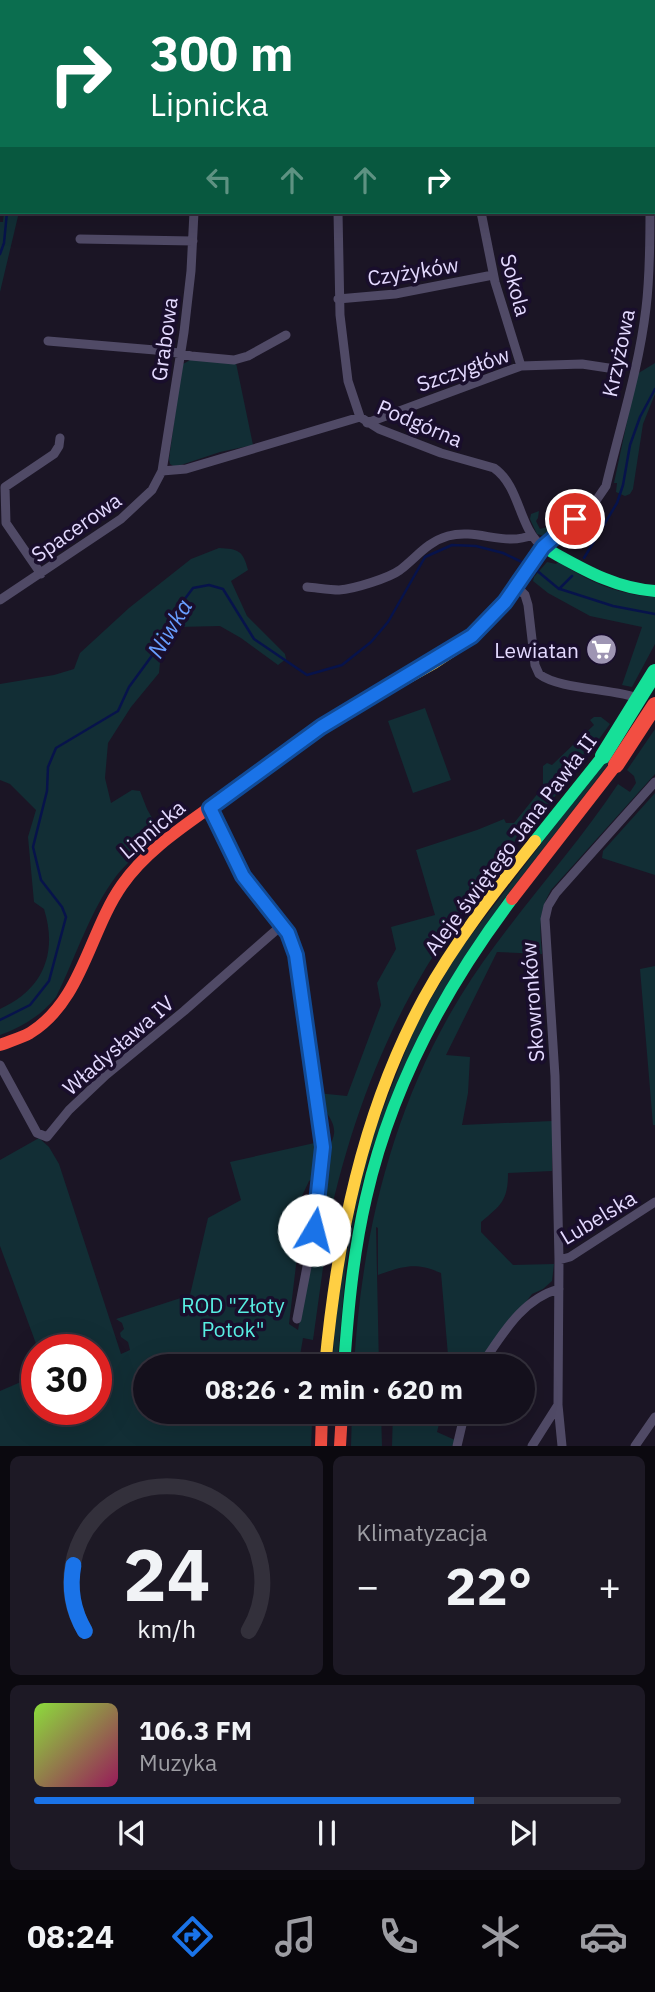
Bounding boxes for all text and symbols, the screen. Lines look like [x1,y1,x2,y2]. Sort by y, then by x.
text: 300 m [150,21,294,84]
icon: right [35,28,126,119]
text: Lipnicka [150,83,269,125]
icon: left [200,161,238,199]
icon: ahead [273,161,311,199]
icon: ahead [346,161,384,199]
icon: right [419,161,457,199]
street label: Czyżyków [365,250,461,292]
street label: Sokola [494,251,538,319]
street label: Grabowa [144,295,184,383]
street label: Krzyżowa [595,306,641,400]
street label: Szczygłów [413,340,513,398]
street label: Podgórna [373,393,467,453]
street label: Spacerowa [25,486,127,568]
pin [545,489,605,549]
icon: arrive [556,500,594,538]
water label: Niwka [140,593,198,663]
supermarket icon: Lewiatan [585,633,619,667]
place label: Lewiatan [494,636,579,664]
street label: Aleje świętego Jana Pawła II [417,728,603,960]
street label: Lipnicka [113,793,191,865]
street label: Skowronków [514,941,550,1063]
street label: Władysława IV [56,989,180,1101]
street label: Lubelska [555,1183,641,1251]
position arrow [277,1193,351,1267]
park label: ROD "Złoty Potok" [181,1291,285,1343]
speed limit sign: 30 [21,1334,112,1425]
text: 08:26 · 2 min · 620 m [205,1372,463,1406]
text: Klimatyzacja [357,1517,488,1547]
text: 24 [123,1527,210,1622]
text: 22° [445,1552,532,1619]
text: − [357,1561,379,1610]
text: + [598,1561,621,1610]
text: km/h [137,1612,196,1645]
text: 106.3 FM [139,1713,252,1747]
text: Muzyka [139,1747,217,1777]
icon: previous [113,1814,151,1852]
icon: pause [308,1814,346,1852]
icon: next [504,1814,542,1852]
icon: directions [168,1912,217,1961]
icon: music [271,1912,320,1961]
icon: phone [374,1912,423,1961]
icon: climate [476,1912,525,1961]
icon: car [579,1912,628,1961]
text: 08:24 [27,1915,114,1957]

